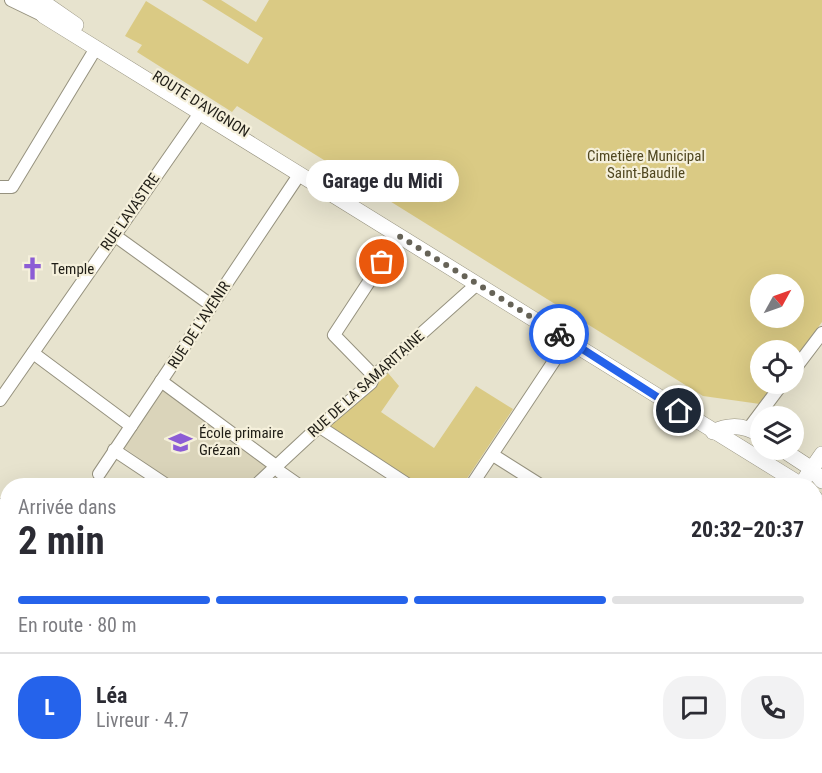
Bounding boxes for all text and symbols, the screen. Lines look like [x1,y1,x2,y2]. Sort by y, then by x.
street label: ROUTE D'AVIGNON [149,67,253,141]
park label: Cimetière Municipal Saint-Baudile [587,147,705,182]
callout: Garage du Midi [306,160,458,202]
text: Garage du Midi [322,169,443,193]
street label: RUE LAVASTRE [97,170,163,254]
pin [356,236,407,287]
icon: bag [365,245,398,278]
church icon: Temple [20,256,46,282]
place label: Temple [51,260,94,278]
north arrow [750,274,804,328]
map controls [750,274,804,460]
street label: RUE DE L'AVENIR [164,278,234,372]
courier [529,304,589,364]
icon: bike [543,318,576,351]
street label: RUE DE LA SAMARITAINE [304,327,428,441]
button: locate [750,340,804,394]
pin [653,385,704,436]
icon: home [662,394,695,427]
button: layers [750,406,804,460]
place label: École primaire Grézan [199,424,284,459]
school or university icon: École primaire Grézan [168,429,194,455]
text: Arrivée dans [18,495,116,519]
text: 20:32–20:37 [691,517,804,542]
text: 2 min [18,518,105,564]
text: En route · 80 m [18,613,137,637]
button: chat [663,676,726,739]
button: phone [741,676,804,739]
text: Léa [96,683,127,708]
text: L [44,695,55,720]
text: Livreur · 4.7 [96,708,189,732]

